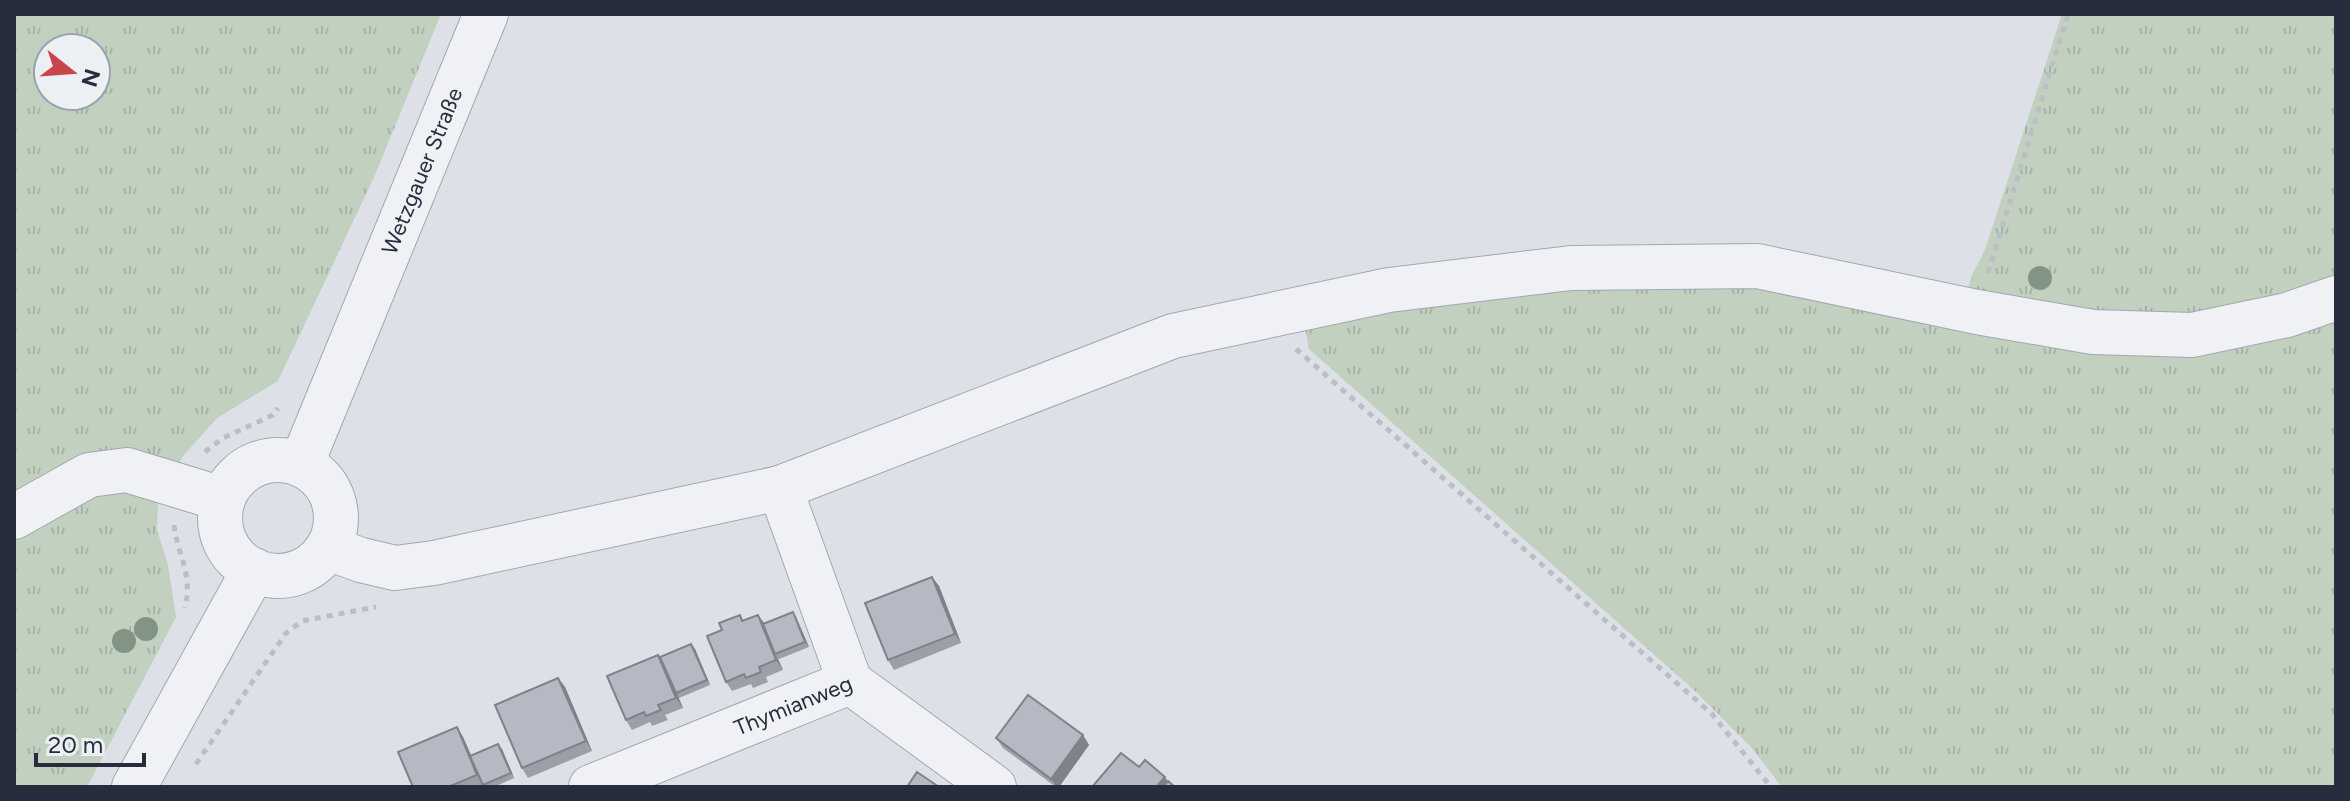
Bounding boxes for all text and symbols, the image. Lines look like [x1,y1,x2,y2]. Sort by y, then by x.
north arrow [32,32,112,112]
text: N [75,66,106,90]
street label: Wetzgauer Straße [375,83,468,258]
street label: Thymianweg [730,669,856,741]
scale bar [36,717,144,767]
text: 20 m [48,730,103,759]

